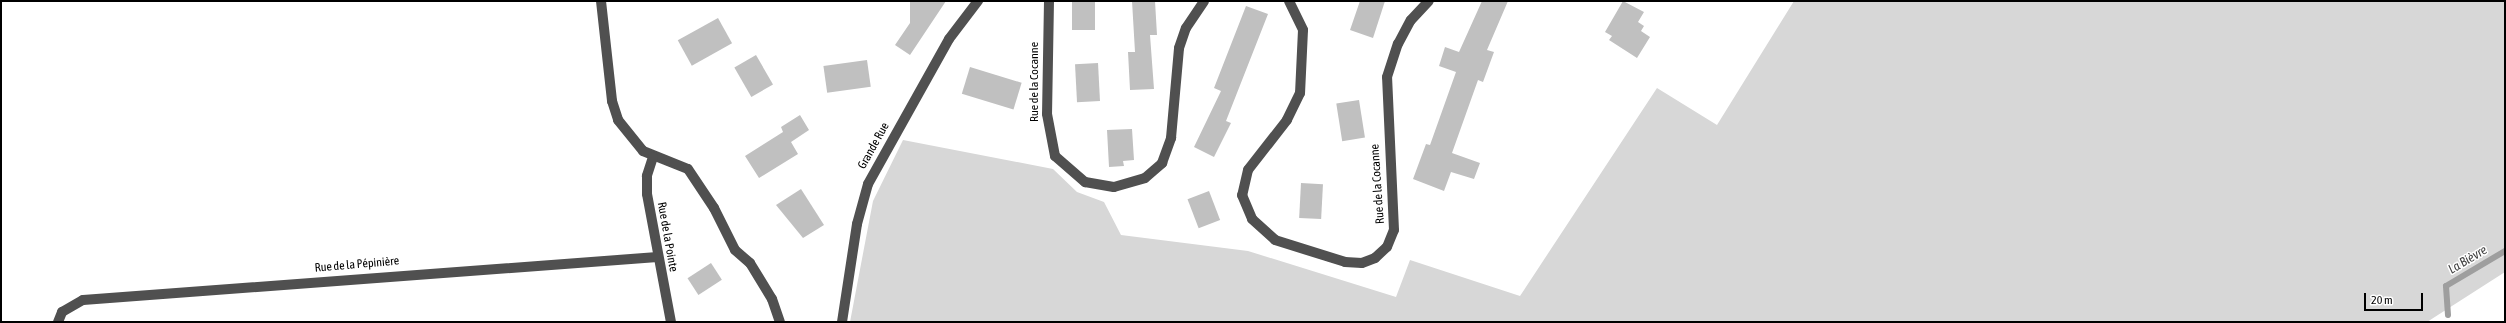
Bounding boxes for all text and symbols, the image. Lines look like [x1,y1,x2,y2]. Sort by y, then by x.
street label: Rue de la Cocanne [1028,42,1042,122]
street label: Grande Rue [855,120,893,172]
street label: Rue de la Cocanne [1368,143,1388,225]
street label: Rue de la Pointe [654,201,680,273]
water label: La Bièvre [2446,242,2490,278]
street label: Rue de la Pépinière [314,254,400,276]
scale bar [2366,285,2425,311]
text: 20 m [2371,293,2393,307]

